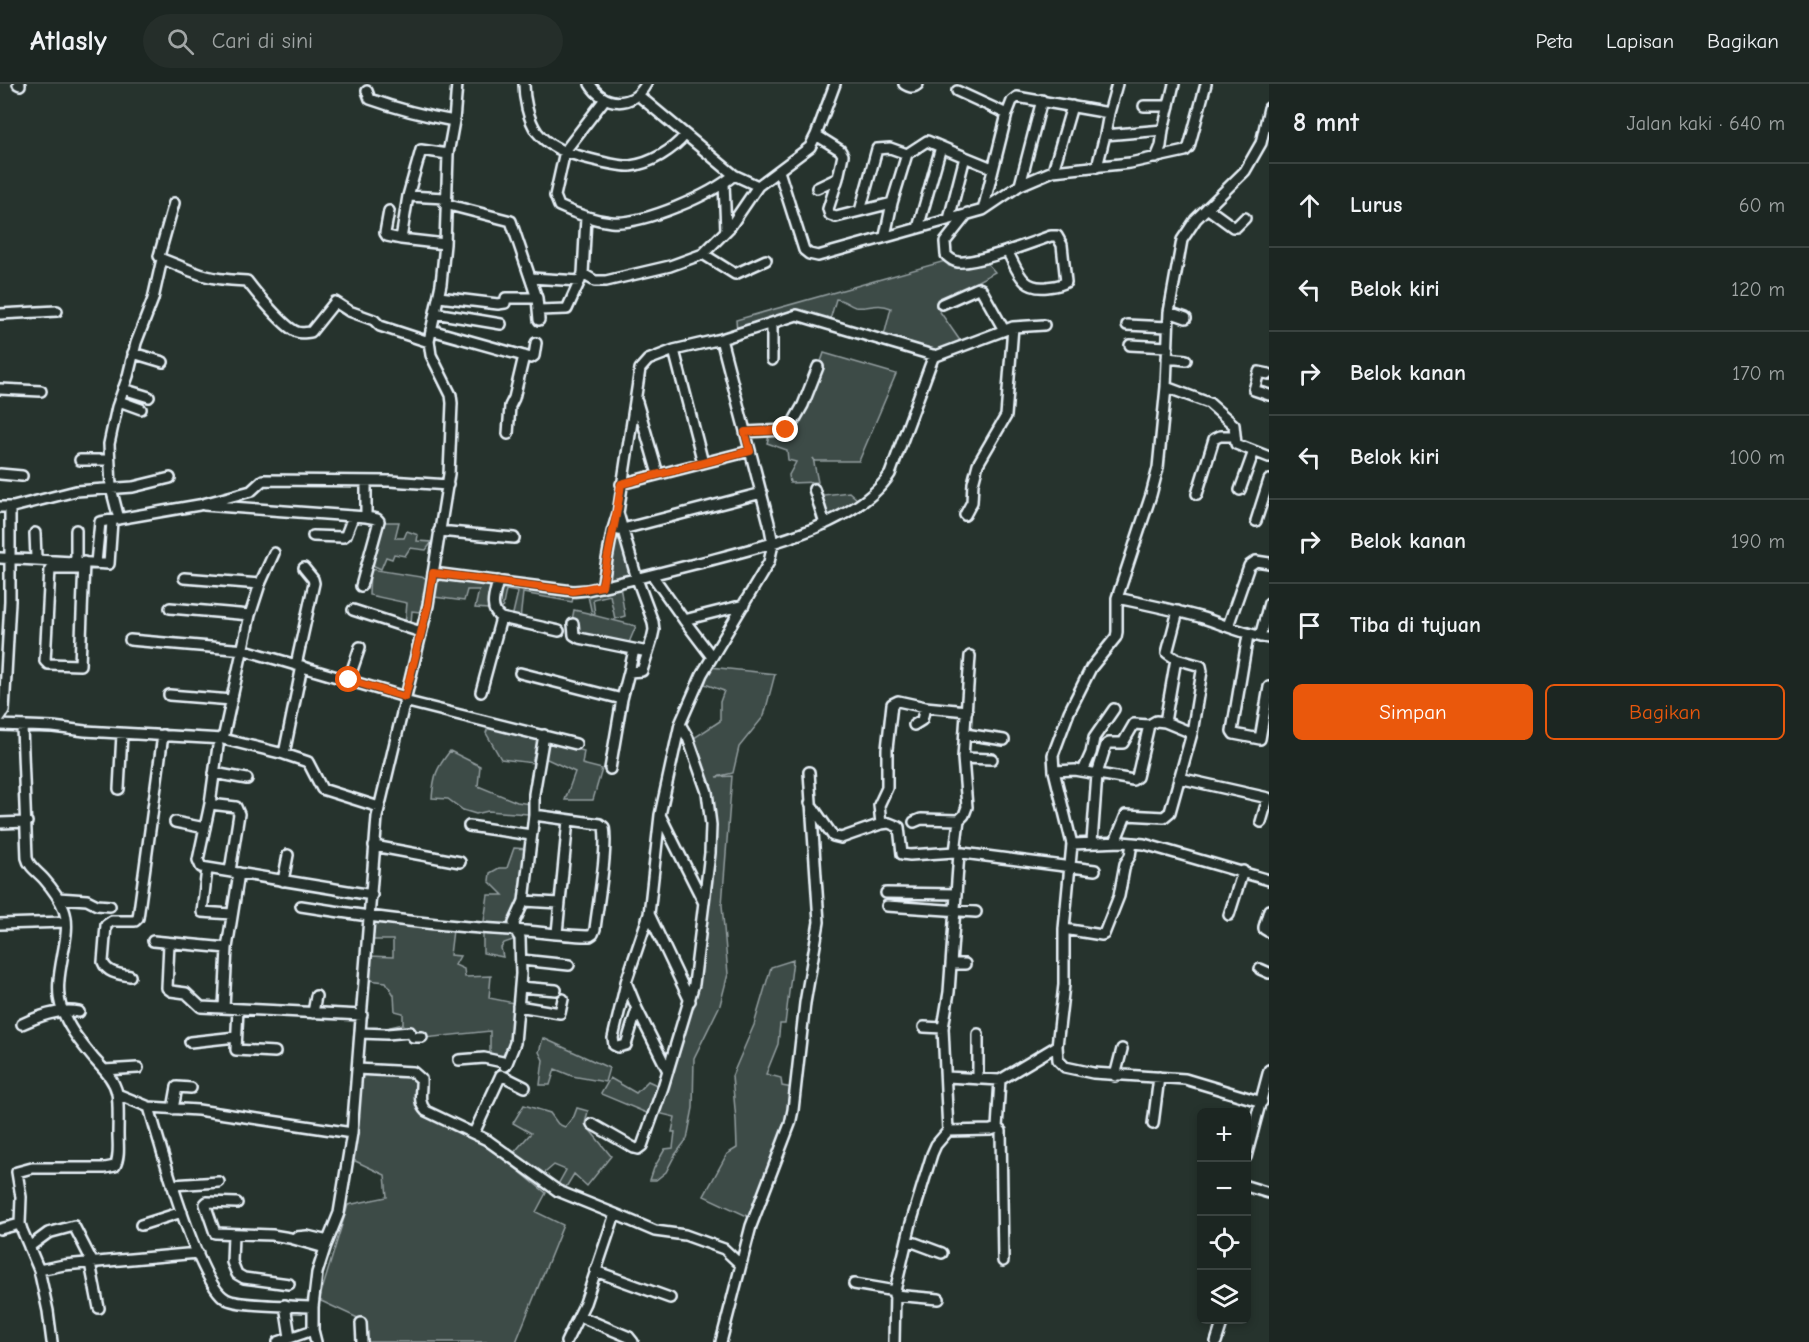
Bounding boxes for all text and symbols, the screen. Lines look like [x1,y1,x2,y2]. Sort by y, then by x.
search box [143,14,563,68]
text: Atlasly [30,25,107,57]
icon: search [164,25,197,58]
text: Cari di sini [212,28,313,54]
text: Peta [1535,29,1573,53]
text: Lapisan [1606,29,1674,53]
text: Bagikan [1707,29,1779,53]
text: 8 mnt [1293,108,1359,138]
text: Jalan kaki · 640 m [1627,112,1785,135]
icon: ahead [1293,189,1326,222]
text: Lurus [1350,192,1402,218]
text: 60 m [1739,194,1785,217]
icon: left [1293,273,1326,306]
text: Belok kiri [1350,276,1440,302]
text: 120 m [1731,278,1785,301]
icon: right [1293,357,1326,390]
text: Belok kanan [1350,360,1466,386]
text: 170 m [1732,362,1785,385]
route end [772,416,798,442]
icon: left [1293,441,1326,474]
text: Belok kiri [1350,444,1440,470]
text: 100 m [1730,446,1785,469]
icon: right [1293,525,1326,558]
text: Belok kanan [1350,528,1466,554]
text: 190 m [1731,530,1785,553]
icon: arrive [1293,609,1326,642]
text: Tiba di tujuan [1350,612,1481,638]
route start [335,666,361,692]
button: Simpan [1293,684,1533,740]
button: Bagikan [1545,684,1785,740]
map controls [1197,1108,1251,1324]
button: + [1197,1108,1251,1162]
button: − [1197,1162,1251,1216]
button: locate [1197,1216,1251,1270]
button: layers [1197,1270,1251,1324]

